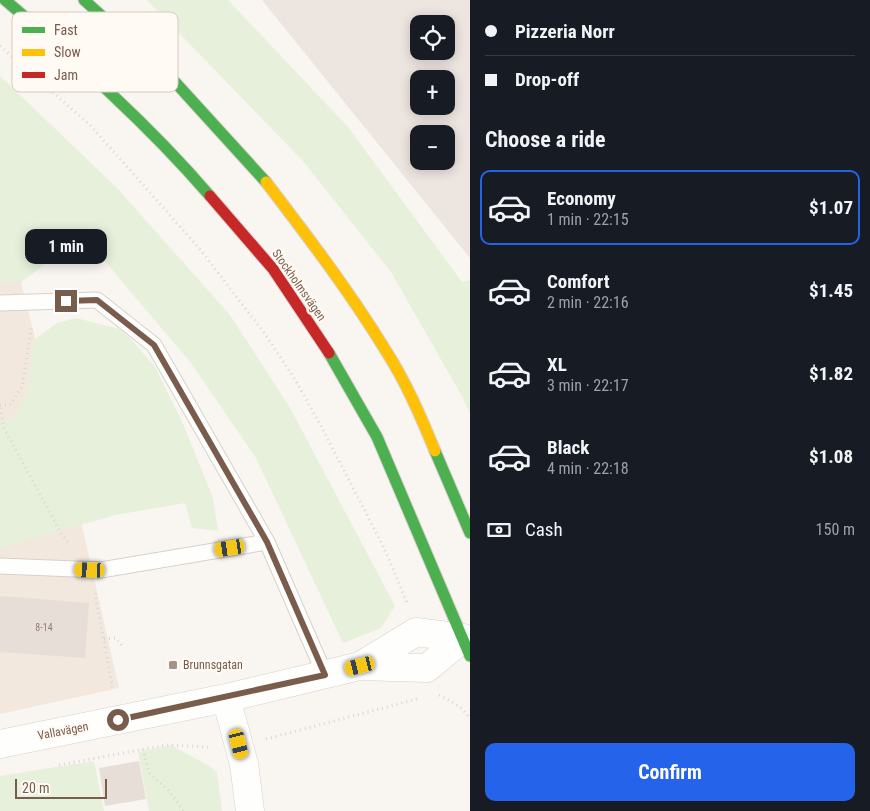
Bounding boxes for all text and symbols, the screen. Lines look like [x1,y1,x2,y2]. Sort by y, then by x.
legend [12,12,178,92]
map controls [410,15,455,170]
button: locate [410,15,455,60]
text: Pizzeria Norr [515,20,615,43]
text: Fast [54,22,78,38]
text: Slow [54,44,81,60]
text: Jam [54,67,78,83]
text: Drop-off [515,68,579,91]
button: + [410,70,455,115]
button: − [410,125,455,170]
text: Choose a ride [485,127,606,152]
icon: car [487,185,532,230]
text: Economy [547,187,616,210]
text: $1.07 [809,196,853,219]
text: 1 min · 22:15 [547,210,629,229]
callout: 1 min [25,228,107,264]
text: 1 min [48,237,84,256]
street label: Stockholmsvägen [269,247,329,324]
icon: car [487,268,532,313]
text: Comfort [547,270,610,293]
text: $1.45 [809,279,853,302]
route end [55,290,77,312]
text: 2 min · 22:16 [547,293,629,312]
icon: car [487,351,532,396]
text: XL [547,353,567,376]
text: $1.82 [809,362,853,385]
text: 3 min · 22:17 [547,376,629,395]
icon: car [487,434,532,479]
text: Black [547,436,589,459]
text: $1.08 [809,445,853,468]
text: 4 min · 22:18 [547,459,629,478]
icon: cash [485,516,513,544]
text: Cash [525,518,563,541]
text: 150 m [816,520,855,539]
car [214,538,245,558]
car [74,562,105,578]
house number: 8-14 [35,622,53,633]
car [343,655,376,677]
place label: Brunnsgatan [183,658,243,672]
marker: Brunnsgatan [167,659,179,671]
route start [107,709,129,731]
street label: Vallavägen [36,719,90,743]
car [228,728,249,760]
button: Confirm [485,743,855,801]
scale bar [15,776,108,799]
text: 20 m [22,780,50,796]

